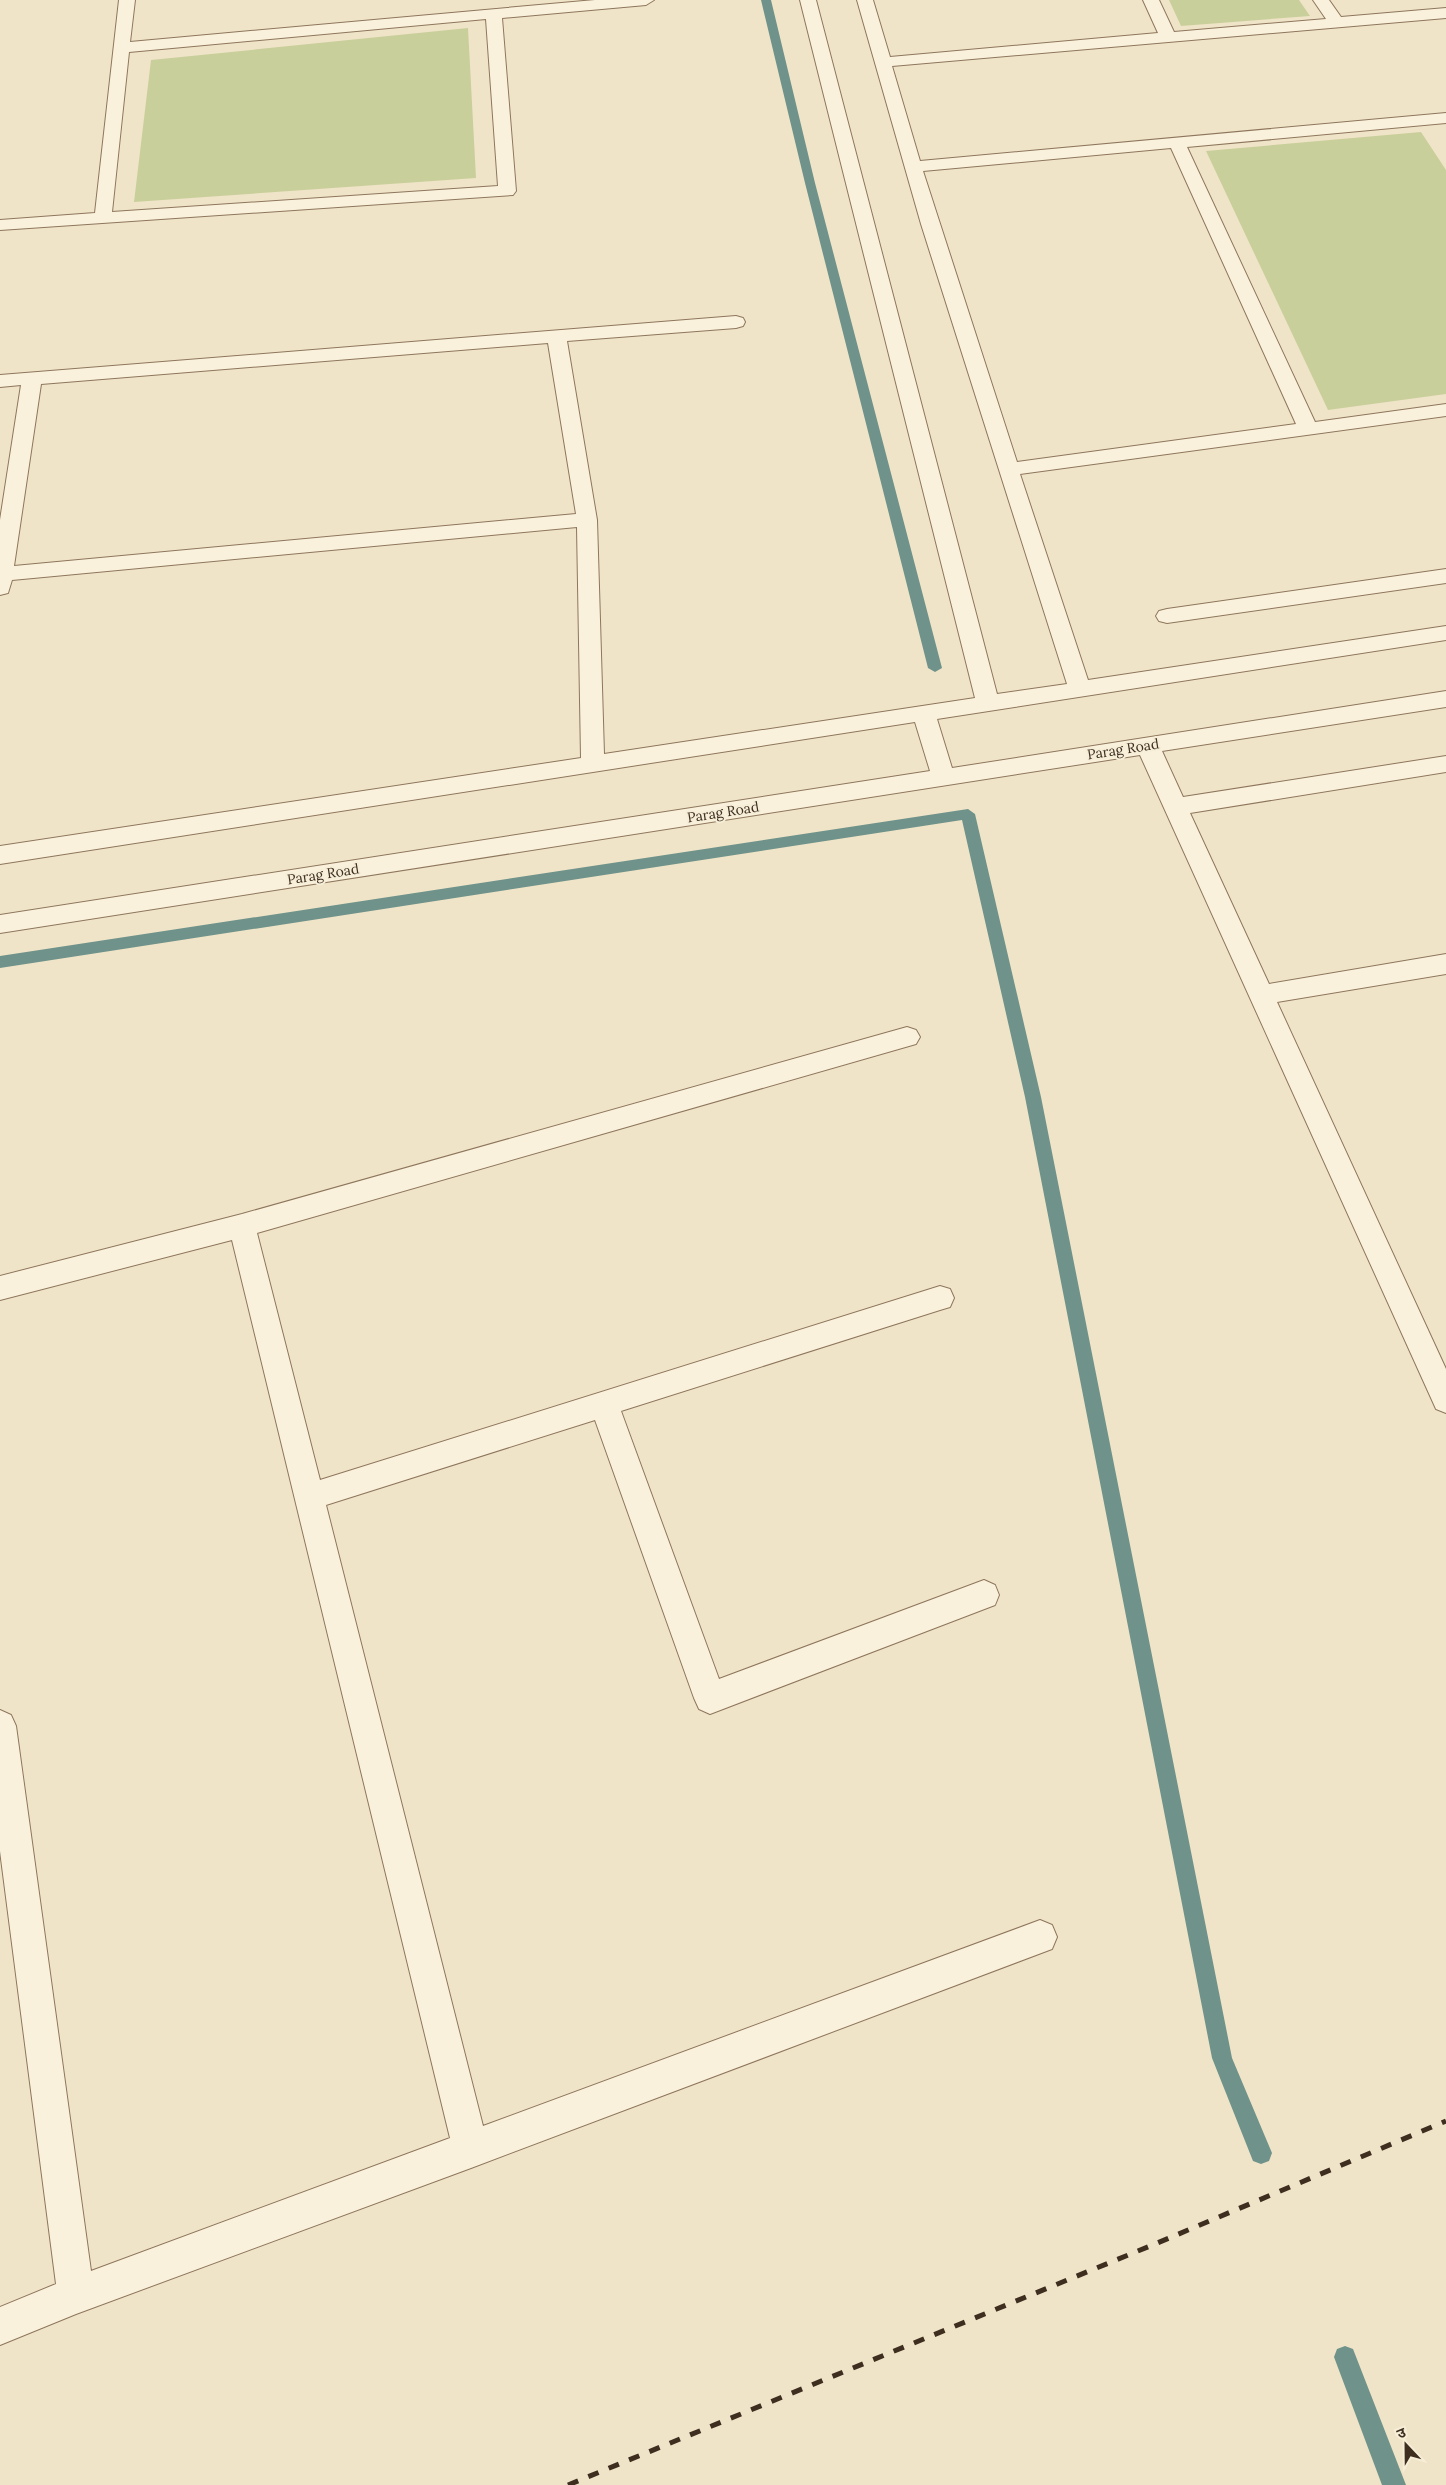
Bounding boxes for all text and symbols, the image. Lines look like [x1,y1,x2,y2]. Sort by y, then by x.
street label: Parag Road [1086,734,1160,764]
street label: Parag Road [686,797,760,827]
street label: Parag Road [286,859,360,889]
north arrow [1381,2420,1431,2470]
text: उ [1394,2423,1409,2443]

